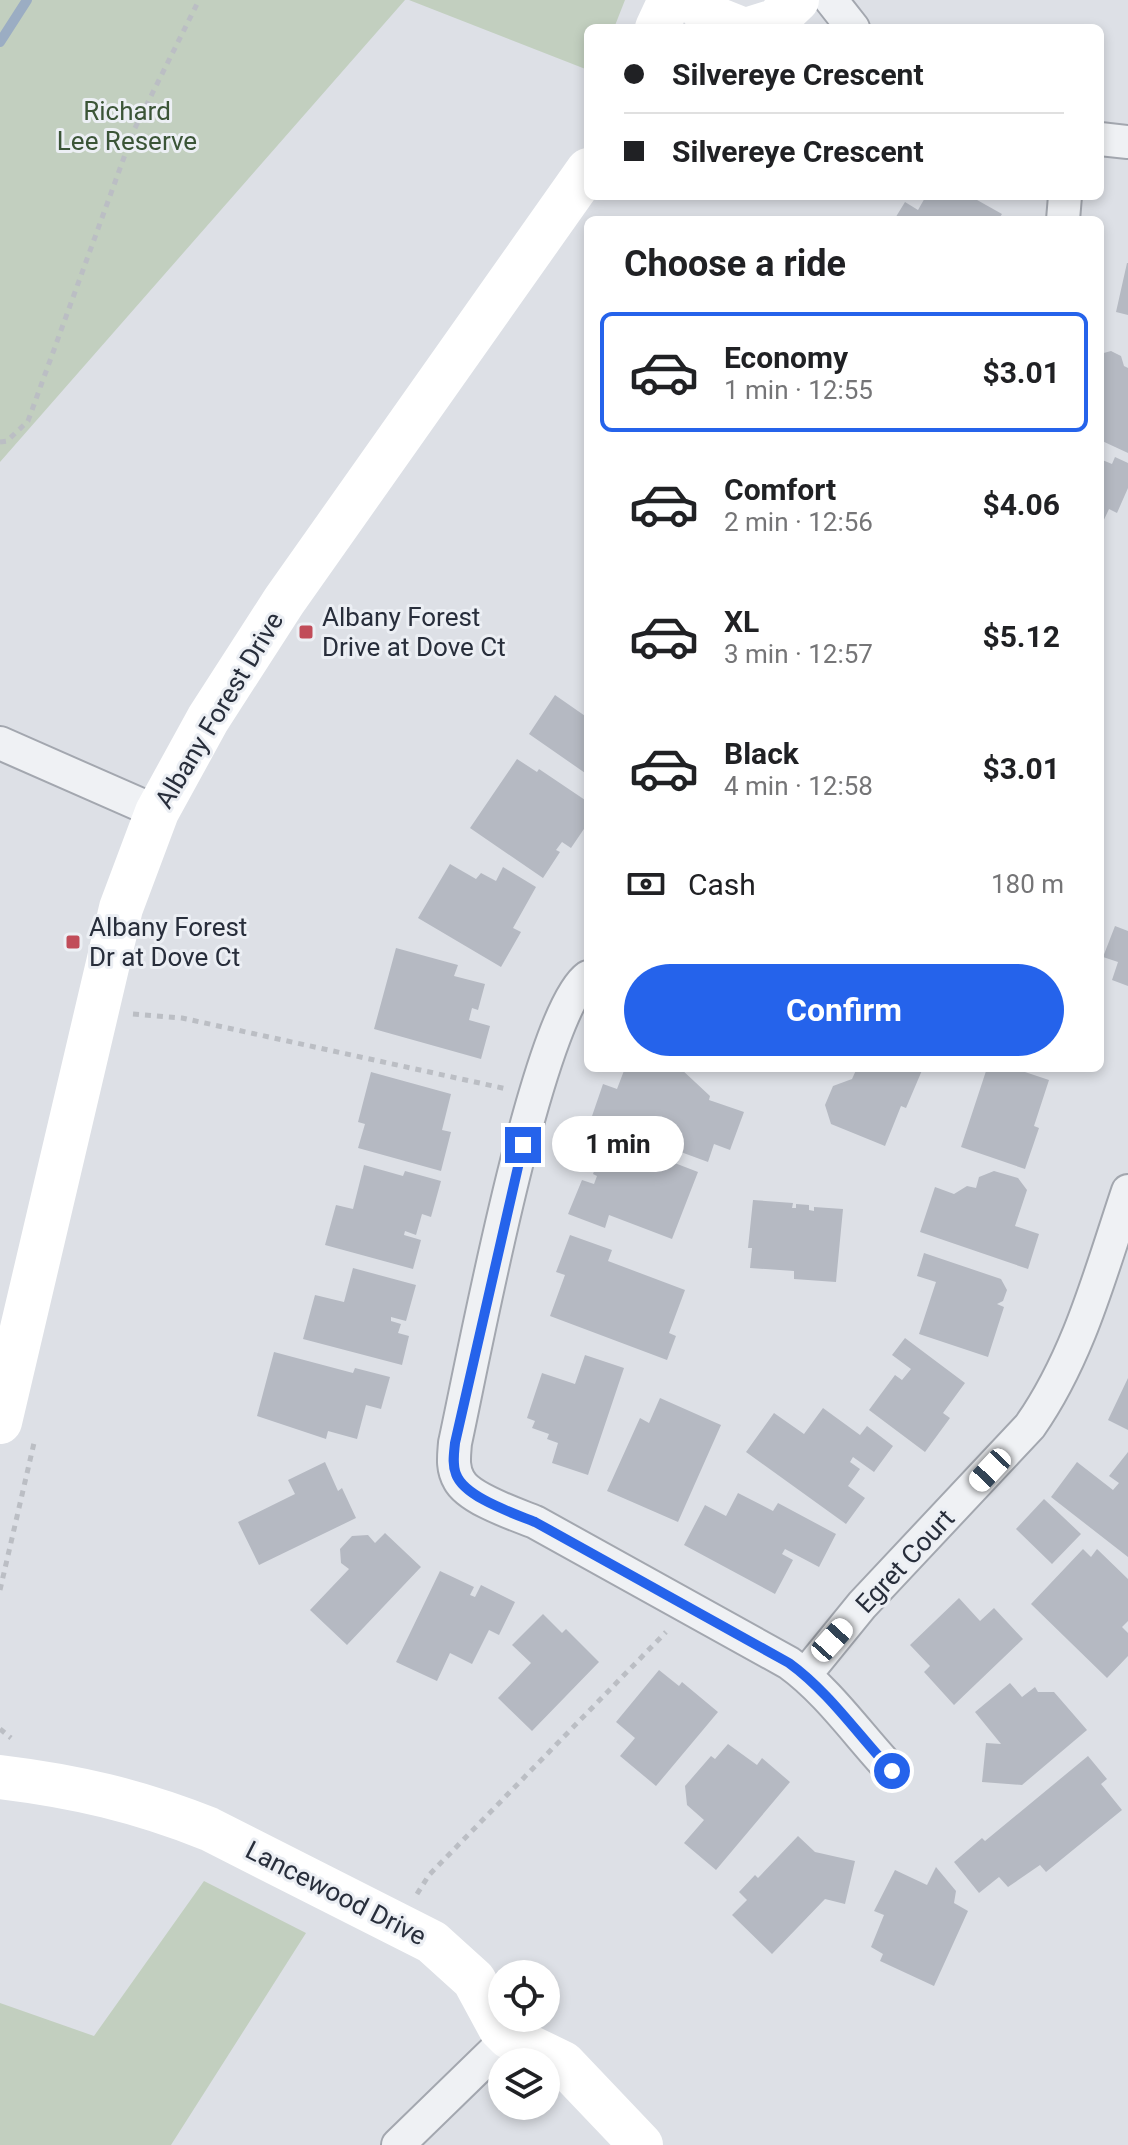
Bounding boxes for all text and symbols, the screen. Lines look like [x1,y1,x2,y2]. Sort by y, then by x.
text: Silvereye Crescent [672,57,924,92]
park label: Richard Lee Reserve [57,96,197,156]
text: Silvereye Crescent [672,134,924,169]
text: Choose a ride [624,243,846,285]
icon: car [628,336,700,408]
text: Economy [724,340,848,375]
text: $3.01 [982,355,1060,390]
text: 1 min · 12:55 [724,375,873,405]
icon: car [628,468,700,540]
text: Comfort [724,472,836,507]
text: $4.06 [982,487,1060,522]
text: 2 min · 12:56 [724,507,873,537]
icon: car [628,600,700,672]
place label: Albany Forest Drive at Dove Ct [322,602,506,662]
text: XL [724,604,759,639]
street label: Albany Forest Drive [149,607,289,813]
text: $5.12 [982,619,1060,654]
marker: Albany Forest Drive at Dove Ct [297,623,315,641]
text: 3 min · 12:57 [724,639,873,669]
icon: car [628,732,700,804]
text: Black [724,736,799,771]
text: $3.01 [982,751,1060,786]
text: 4 min · 12:58 [724,771,873,801]
icon: cash [624,862,668,906]
text: Cash [688,867,756,902]
text: 180 m [991,869,1064,899]
place label: Albany Forest Dr at Dove Ct [89,912,247,972]
marker: Albany Forest Dr at Dove Ct [64,933,82,951]
button: Confirm [624,964,1064,1056]
callout: 1 min [551,1117,683,1173]
route end [505,1127,541,1163]
text: 1 min [585,1129,651,1159]
car [965,1444,1015,1496]
street label: Egret Court [850,1503,960,1619]
car [807,1614,857,1666]
route start [874,1753,910,1789]
street label: Lancewood Drive [241,1835,431,1951]
map controls [488,1960,560,2120]
button: locate [488,1960,560,2032]
button: layers [488,2048,560,2120]

